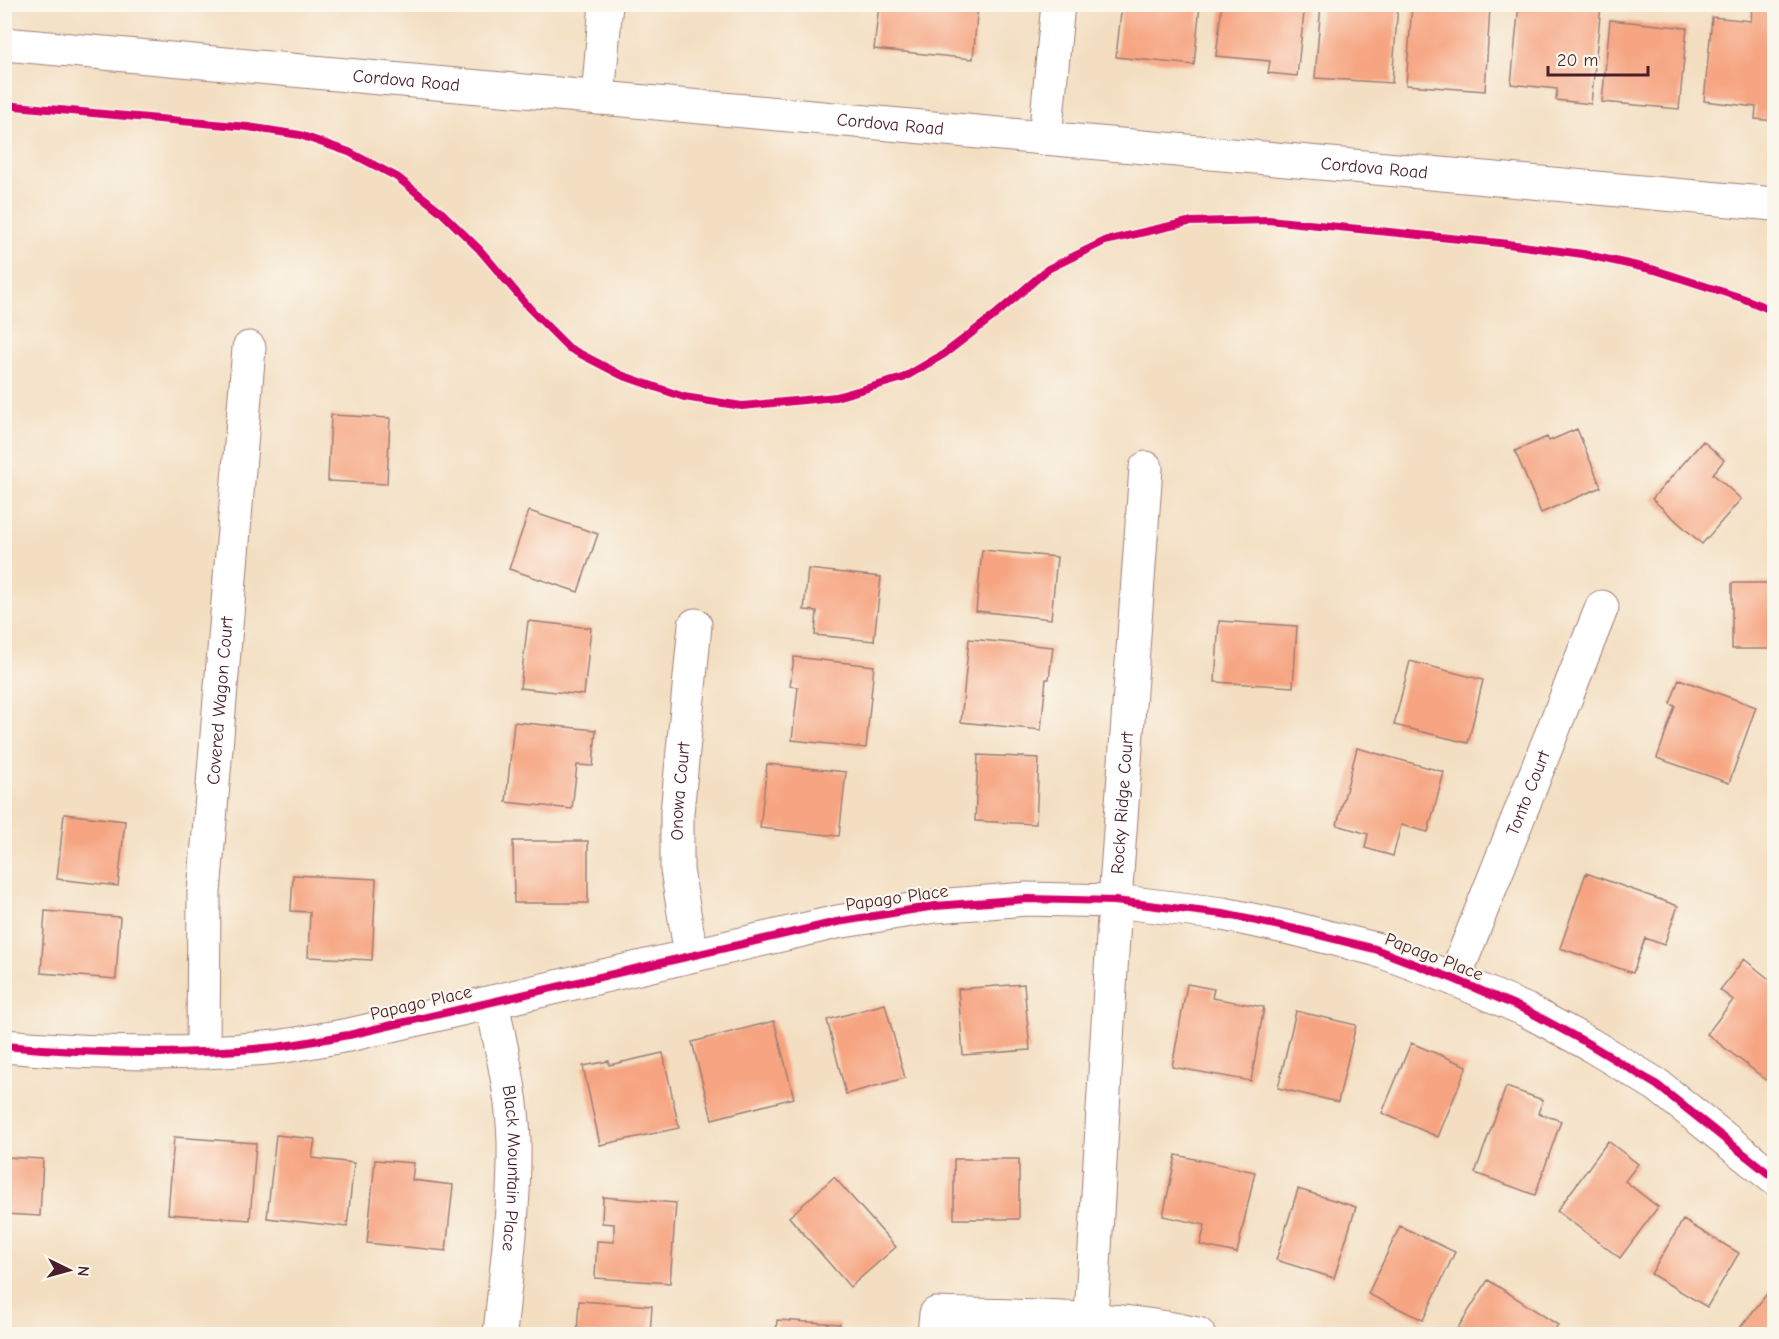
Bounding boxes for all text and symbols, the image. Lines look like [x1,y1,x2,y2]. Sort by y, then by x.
scale bar [1548,39,1648,77]
text: 20 m [1557,50,1598,71]
street label: Cordova Road [352,65,461,96]
street label: Cordova Road [836,109,945,139]
street label: Cordova Road [1320,153,1429,183]
street label: Covered Wagon Court [202,615,237,786]
street label: Rocky Ridge Court [1106,730,1138,875]
street label: Onowa Court [667,740,694,841]
street label: Tonto Court [1502,747,1555,839]
street label: Papago Place [844,880,950,916]
street label: Papago Place [1382,929,1486,985]
street label: Papago Place [368,981,474,1025]
street label: Black Mountain Place [498,1083,525,1252]
north arrow [39,1240,99,1300]
text: N [74,1265,92,1277]

